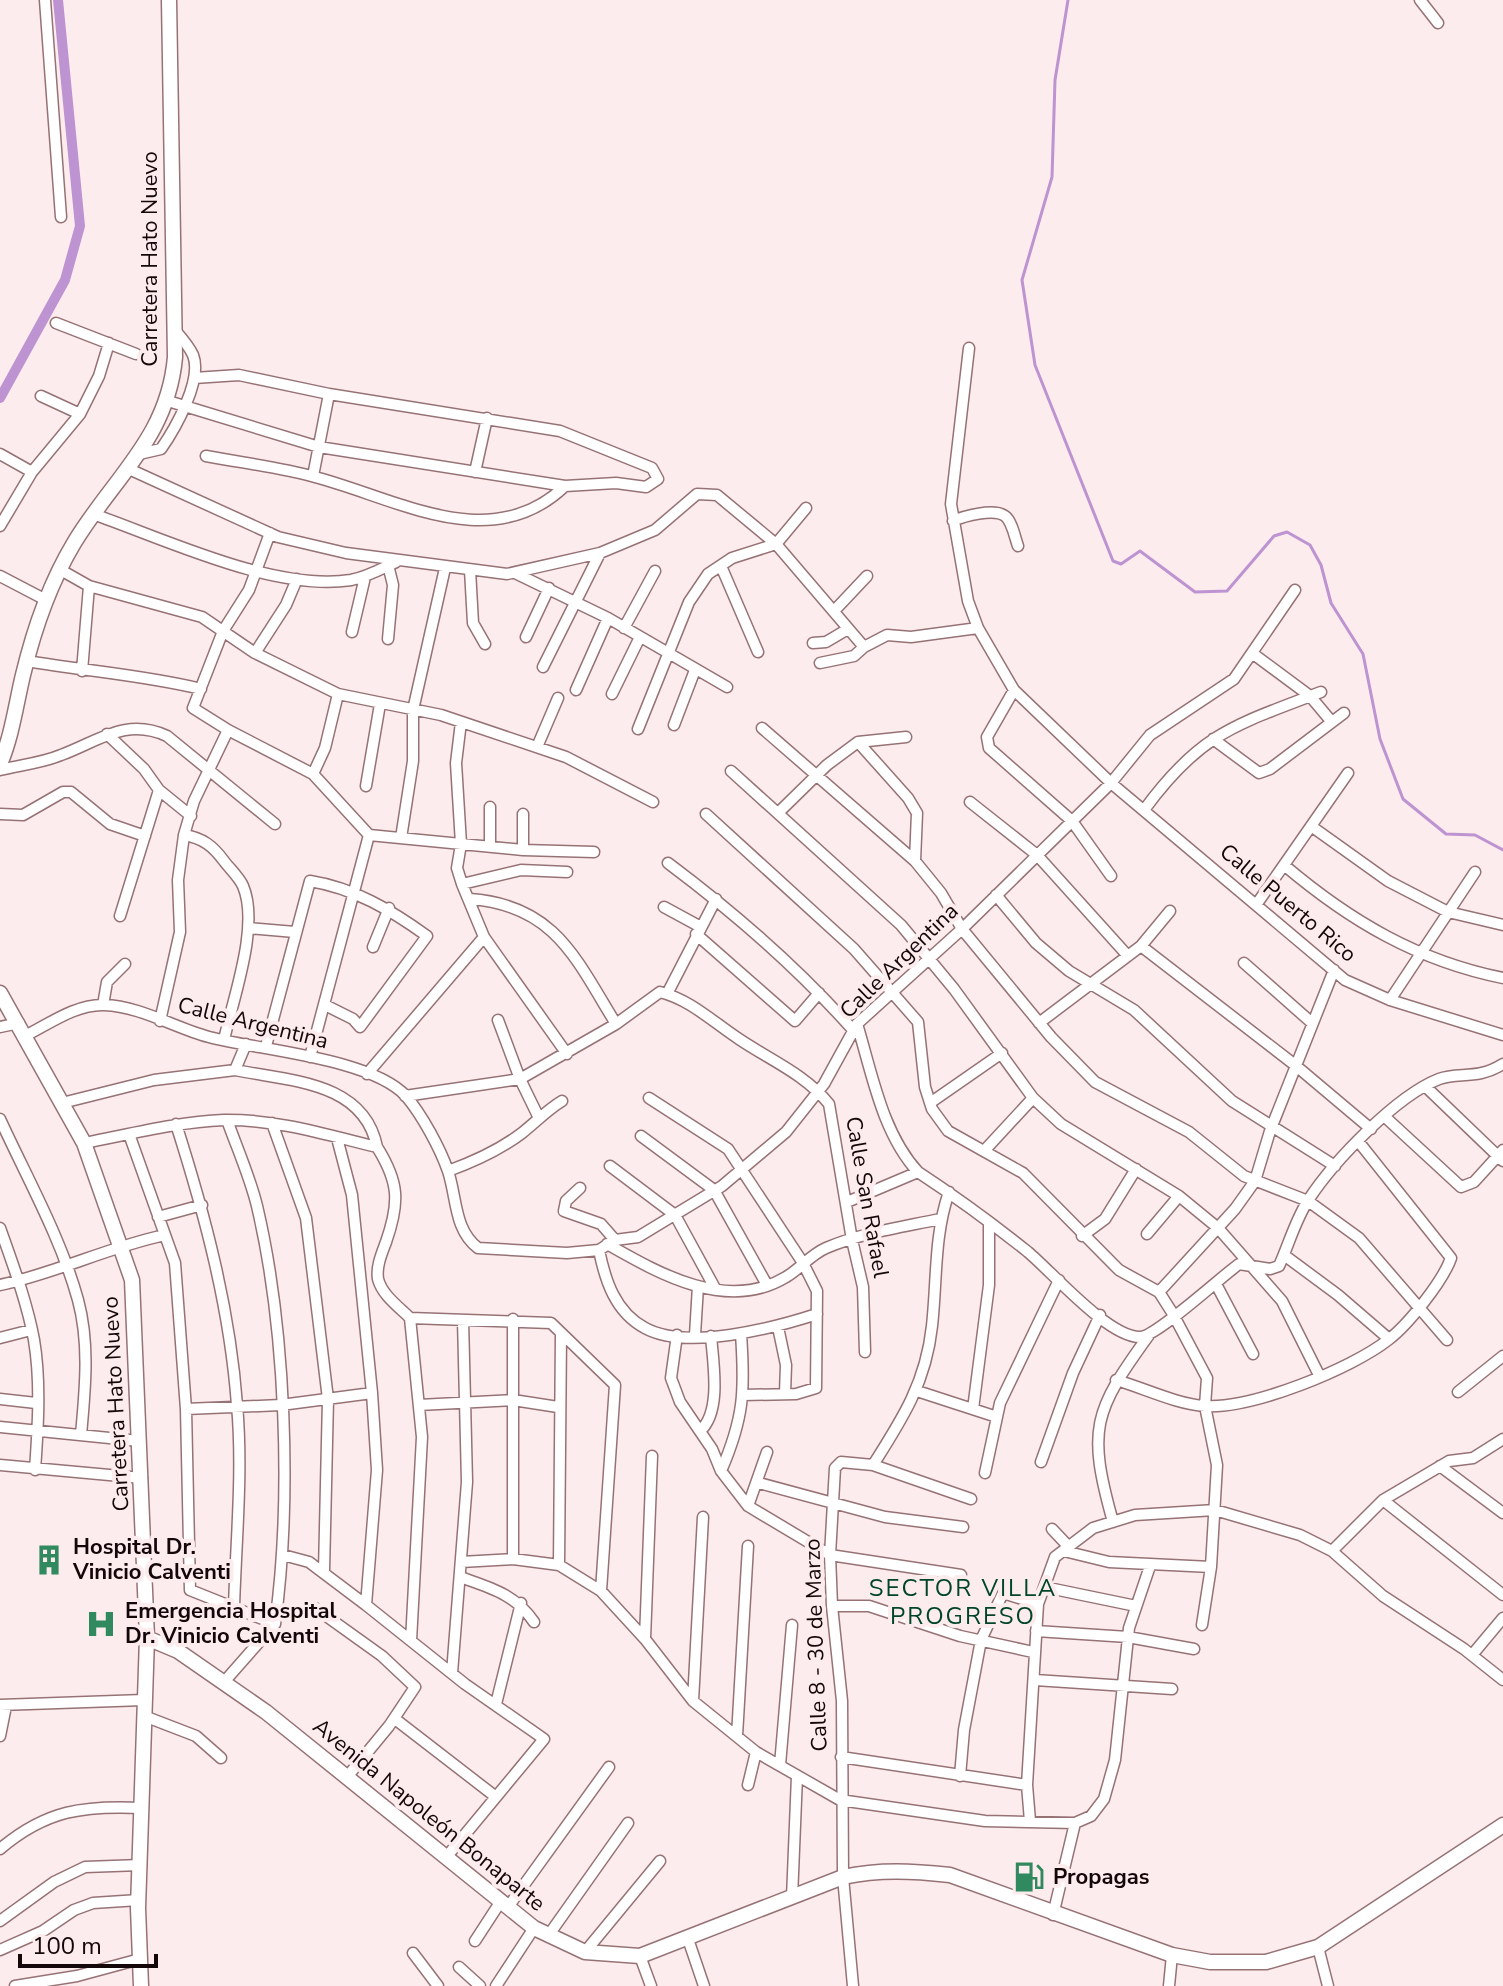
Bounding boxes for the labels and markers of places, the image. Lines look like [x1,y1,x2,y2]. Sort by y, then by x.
place label: Hospital Dr. Vinicio Calventi [72,1532,231,1587]
building icon: Hospital Dr. Vinicio Calventi [32,1543,66,1577]
place label: Emergencia Hospital Dr. Vinicio Calventi [125,1596,337,1651]
hospital icon: Emergencia Hospital Dr. Vinicio Calventi [84,1607,118,1641]
fuel station icon: Propagas [1012,1860,1046,1894]
place label: Propagas [1053,1862,1150,1892]

